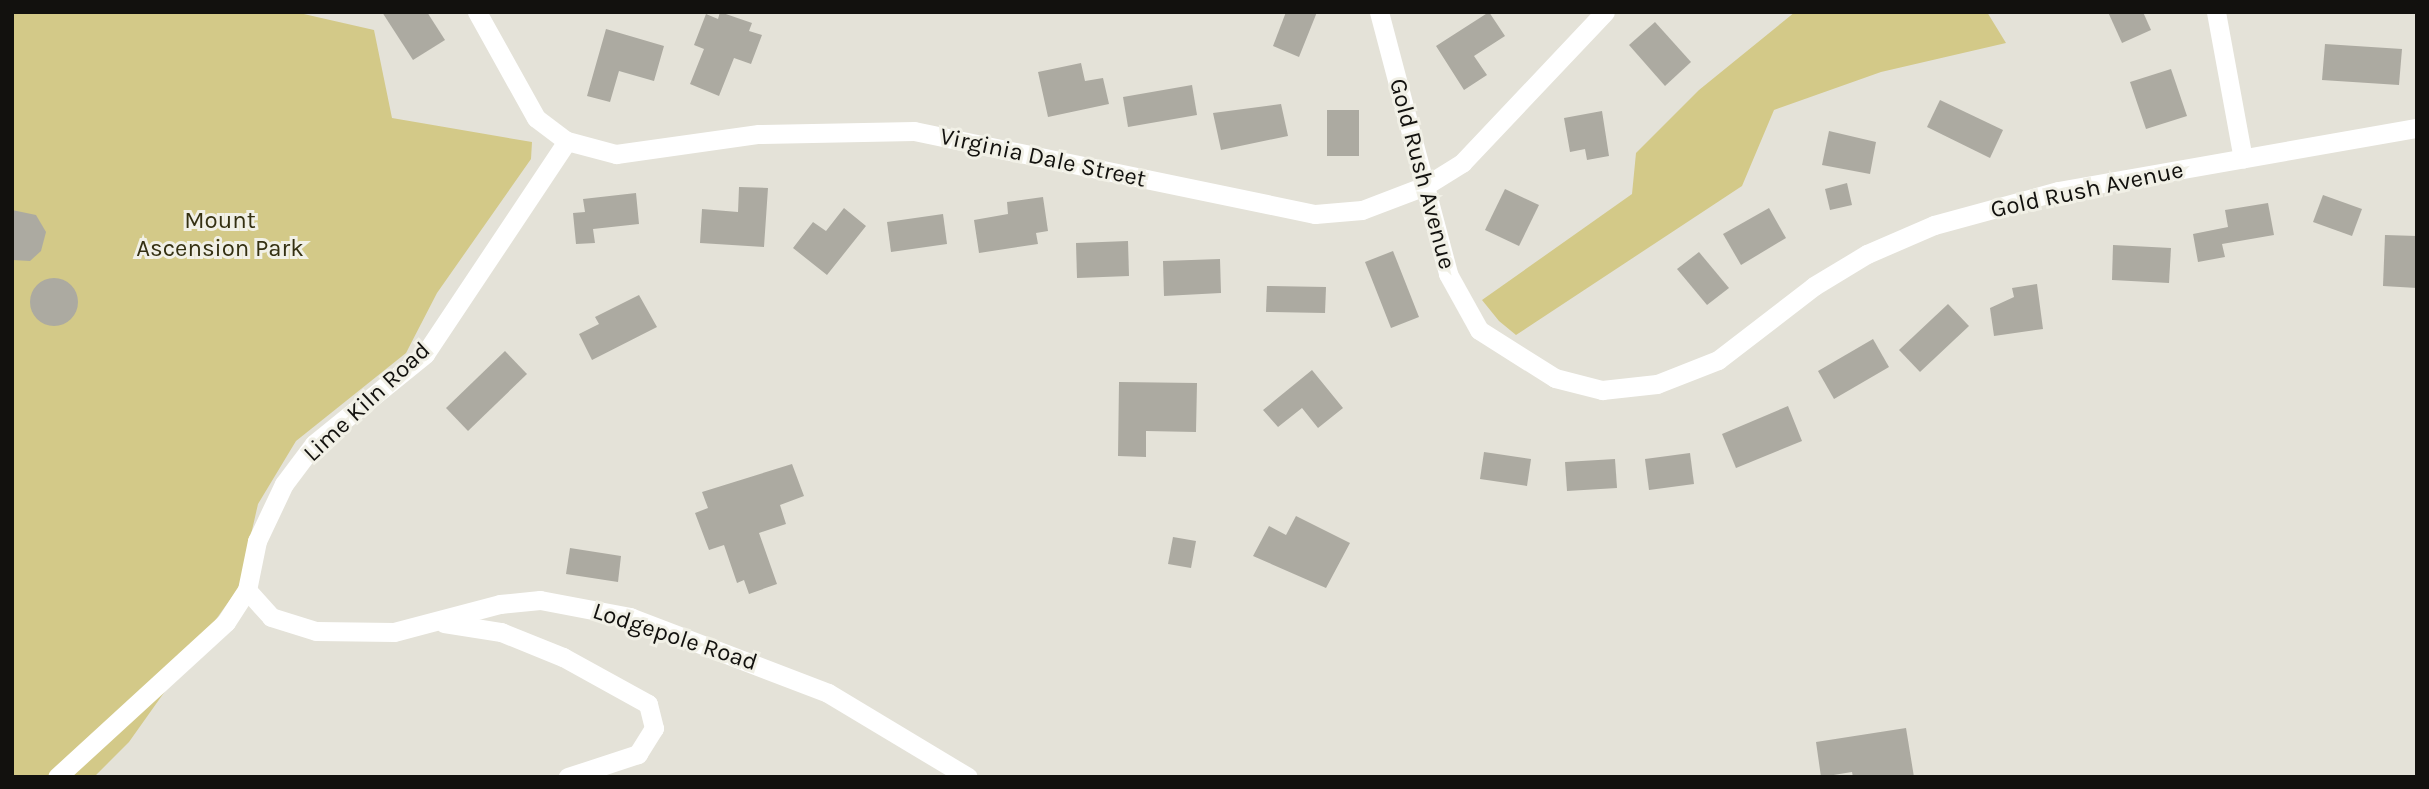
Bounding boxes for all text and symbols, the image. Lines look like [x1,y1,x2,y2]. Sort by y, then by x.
street label: Gold Rush Avenue [1383,76,1461,272]
street label: Virginia Dale Street [937,122,1149,194]
street label: Gold Rush Avenue [1988,156,2186,224]
park label: Mount Ascension Park [136,207,304,263]
street label: Lime Kiln Road [298,336,436,468]
street label: Lodgepole Road [589,597,761,677]

